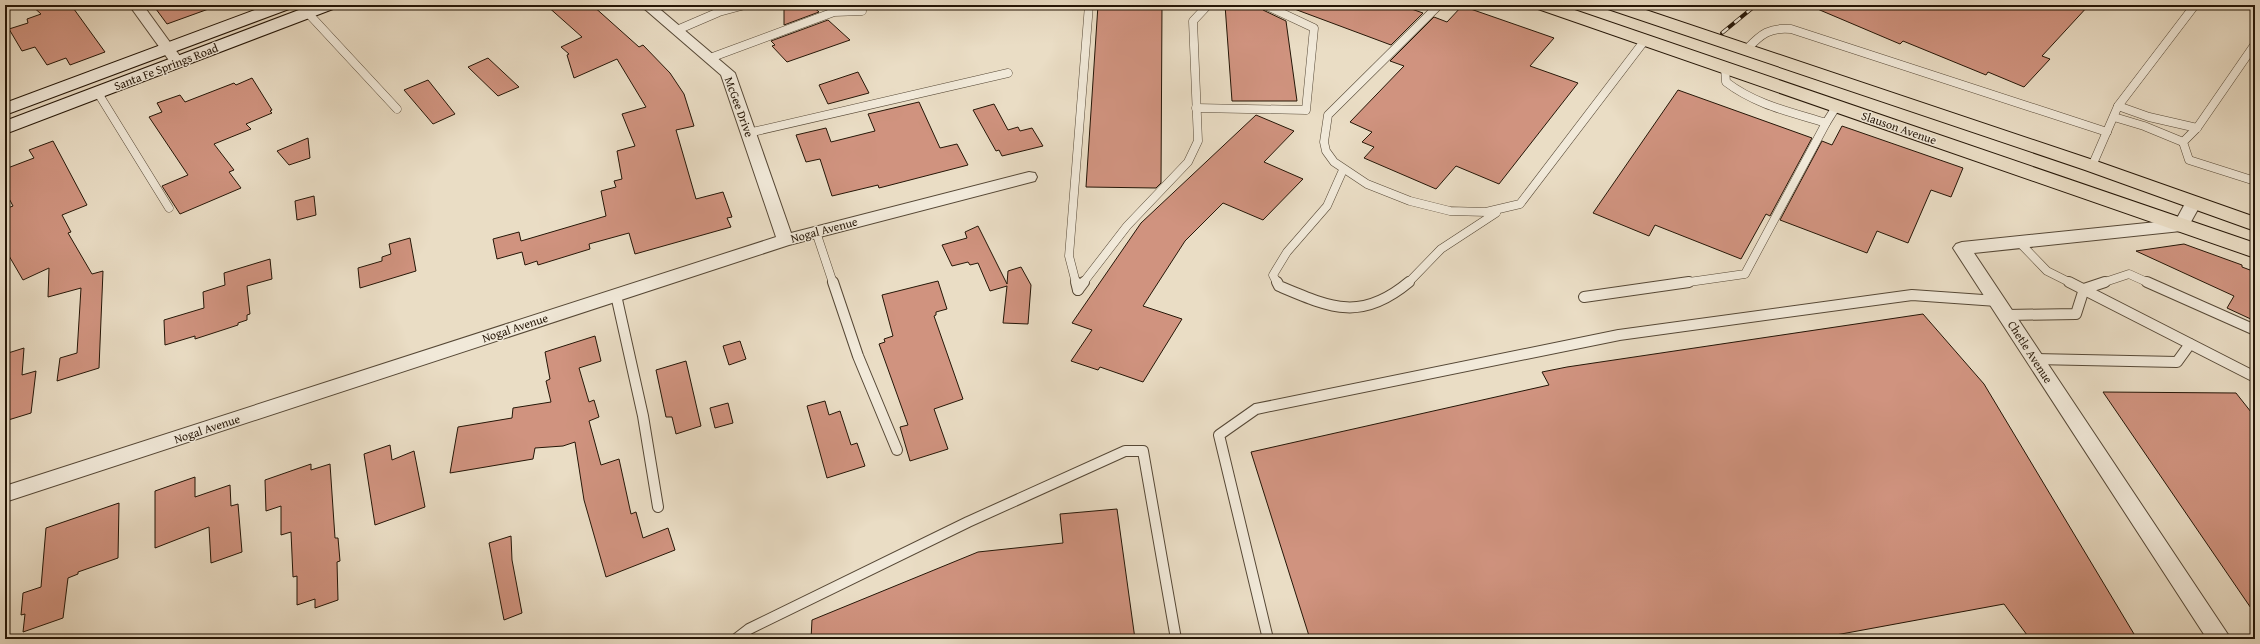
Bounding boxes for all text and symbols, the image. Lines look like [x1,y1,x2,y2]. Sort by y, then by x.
street label: Santa Fe Springs Road [111,39,221,94]
street label: McGee Drive [721,74,758,140]
street label: Slauson Avenue [1859,107,1939,148]
street label: Nogal Avenue [789,212,860,247]
street label: Nogal Avenue [480,309,550,346]
street label: Chetle Avenue [2004,317,2057,387]
street label: Nogal Avenue [172,410,242,447]

